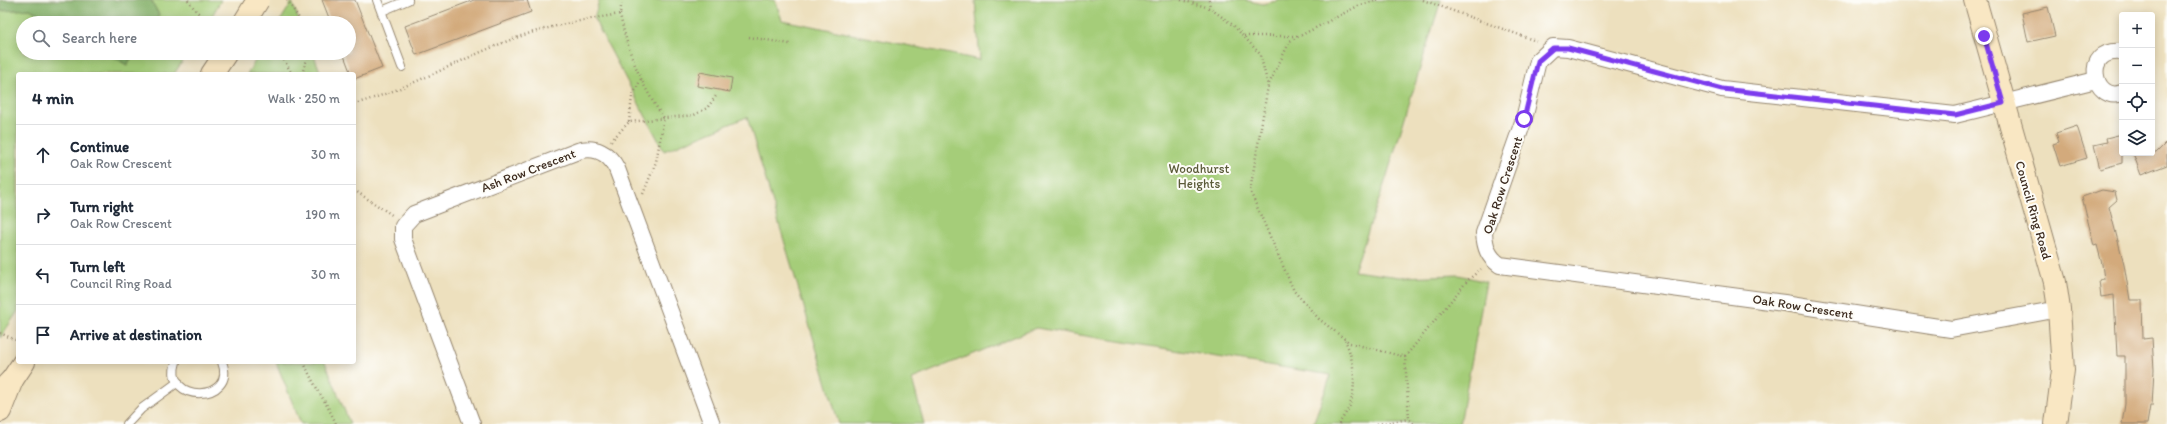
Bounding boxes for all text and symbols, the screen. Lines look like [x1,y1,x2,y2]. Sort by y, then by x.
map controls [2119,12,2155,156]
button: + [2119,12,2155,48]
search box [16,16,356,60]
icon: search [30,27,52,49]
route end [1975,27,1993,45]
text: Search here [62,29,137,47]
button: − [2119,48,2155,84]
button: locate [2119,84,2155,120]
text: 4 min [32,88,74,108]
text: Walk · 250 m [268,91,340,106]
route start [1515,110,1533,128]
button: layers [2119,120,2155,156]
street label: Oak Row Crescent [1480,134,1525,236]
text: Continue [70,138,129,156]
icon: ahead [32,144,54,166]
street label: Ash Row Crescent [479,146,578,195]
text: 30 m [311,147,340,162]
text: Oak Row Crescent [70,156,172,171]
street label: Council Ring Road [2012,159,2055,261]
park label: Woodhurst Heights [1169,161,1230,191]
text: Turn right [70,198,134,216]
icon: right [32,204,54,226]
text: 190 m [305,207,340,222]
text: Oak Row Crescent [70,216,172,231]
text: Turn left [70,258,125,276]
icon: left [32,264,54,286]
text: 30 m [311,267,340,282]
text: Council Ring Road [70,276,172,291]
street label: Oak Row Crescent [1751,291,1855,322]
icon: arrive [32,324,54,346]
text: Arrive at destination [70,326,202,344]

